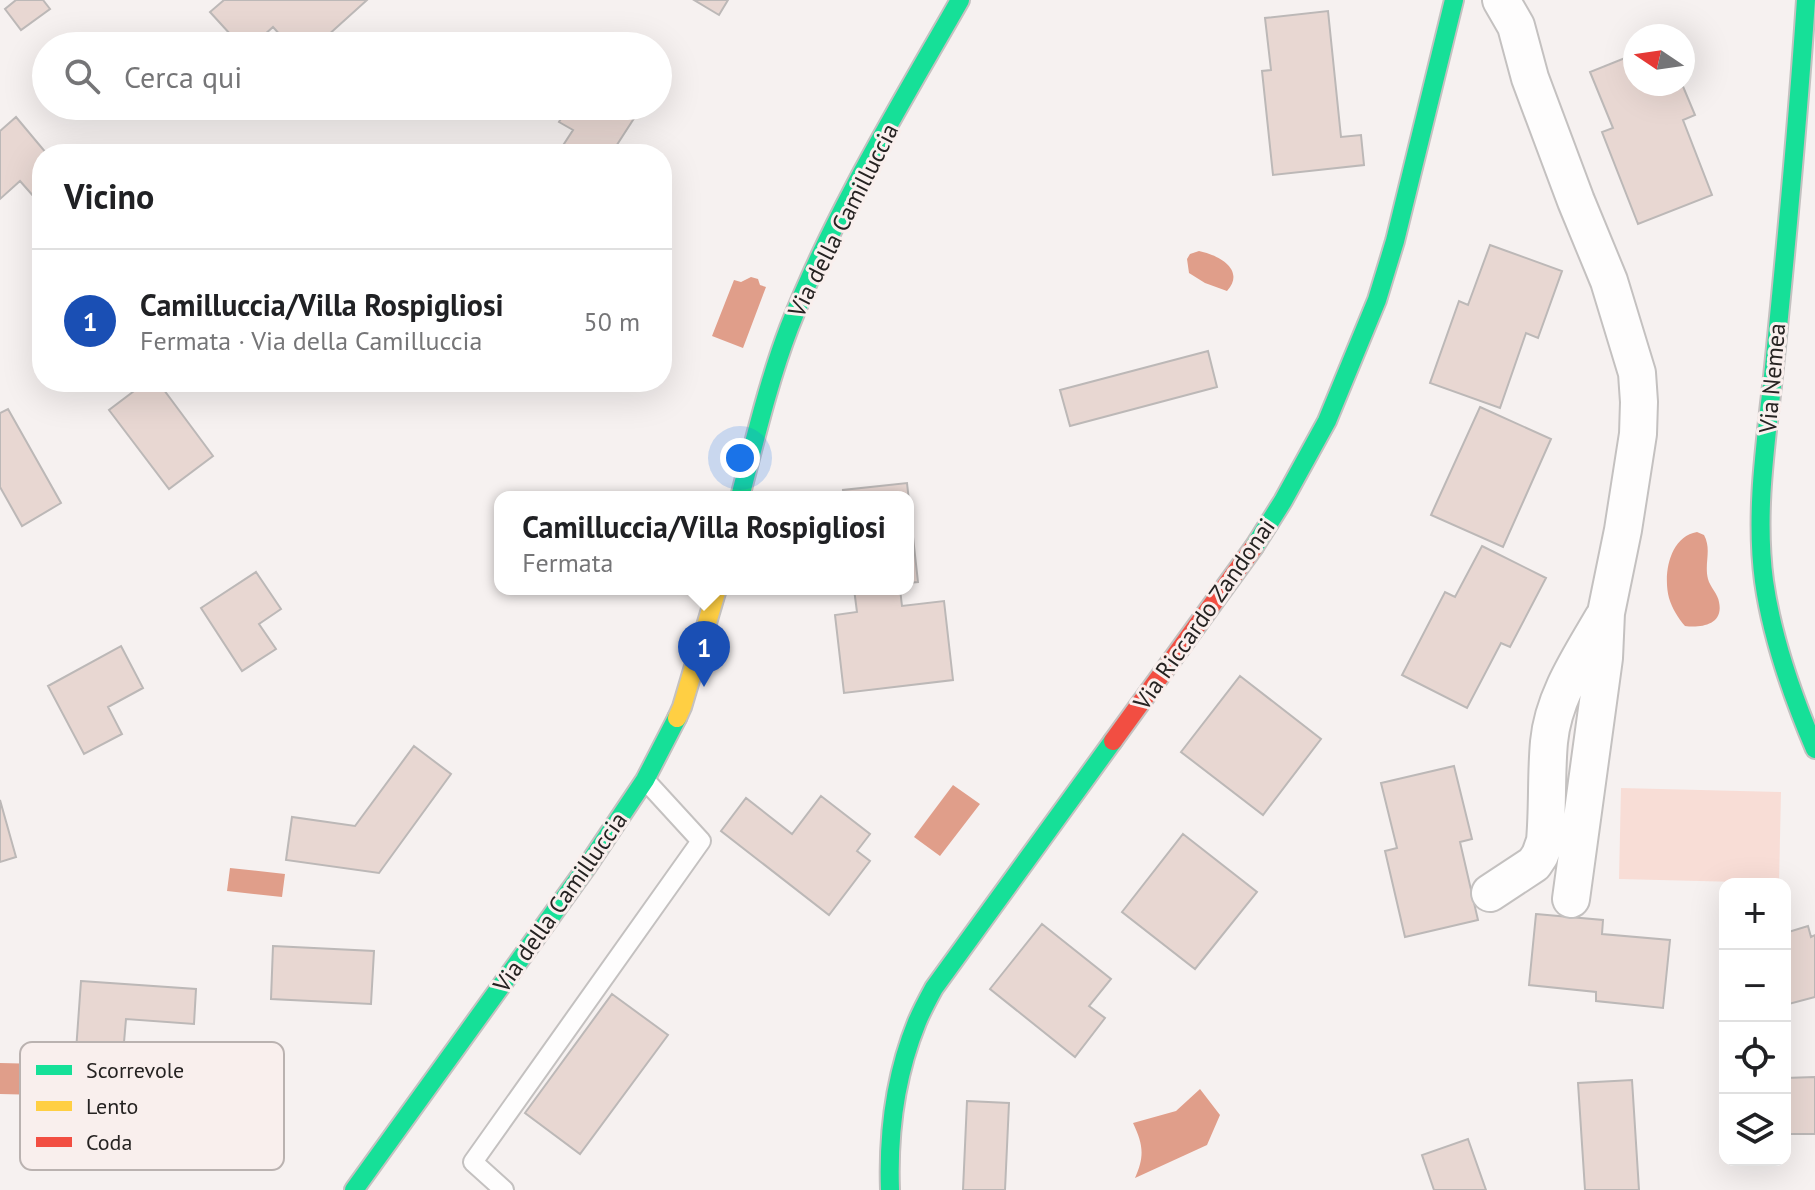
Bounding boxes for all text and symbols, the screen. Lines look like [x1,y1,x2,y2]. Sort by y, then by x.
north arrow [1623,24,1695,96]
search box [32,32,672,120]
icon: search [60,54,104,98]
text: Cerca qui [124,57,242,96]
street label: Via della Camilluccia [780,118,905,323]
text: Vicino [64,174,154,218]
text: Camilluccia/Villa Rospigliosi [140,285,504,324]
text: 1 [83,305,97,338]
text: 50 m [584,305,640,338]
street label: Via Nemea [1752,322,1792,435]
text: Fermata · Via della Camilluccia [140,324,482,357]
your location [720,438,760,478]
popup [494,491,914,595]
text: Camilluccia/Villa Rospigliosi [522,507,886,546]
street label: Via Riccardo Zandonai [1126,512,1282,717]
text: Fermata [522,546,613,579]
pin: 1 [678,621,730,687]
street label: Via della Camilluccia [486,806,634,999]
map controls [1719,878,1791,1166]
button: + [1719,878,1791,950]
button: − [1719,950,1791,1022]
button: locate [1719,1022,1791,1094]
legend [20,1042,284,1170]
text: Scorrevole [86,1056,184,1084]
text: Lento [86,1092,138,1120]
button: layers [1719,1094,1791,1166]
text: Coda [86,1128,132,1156]

